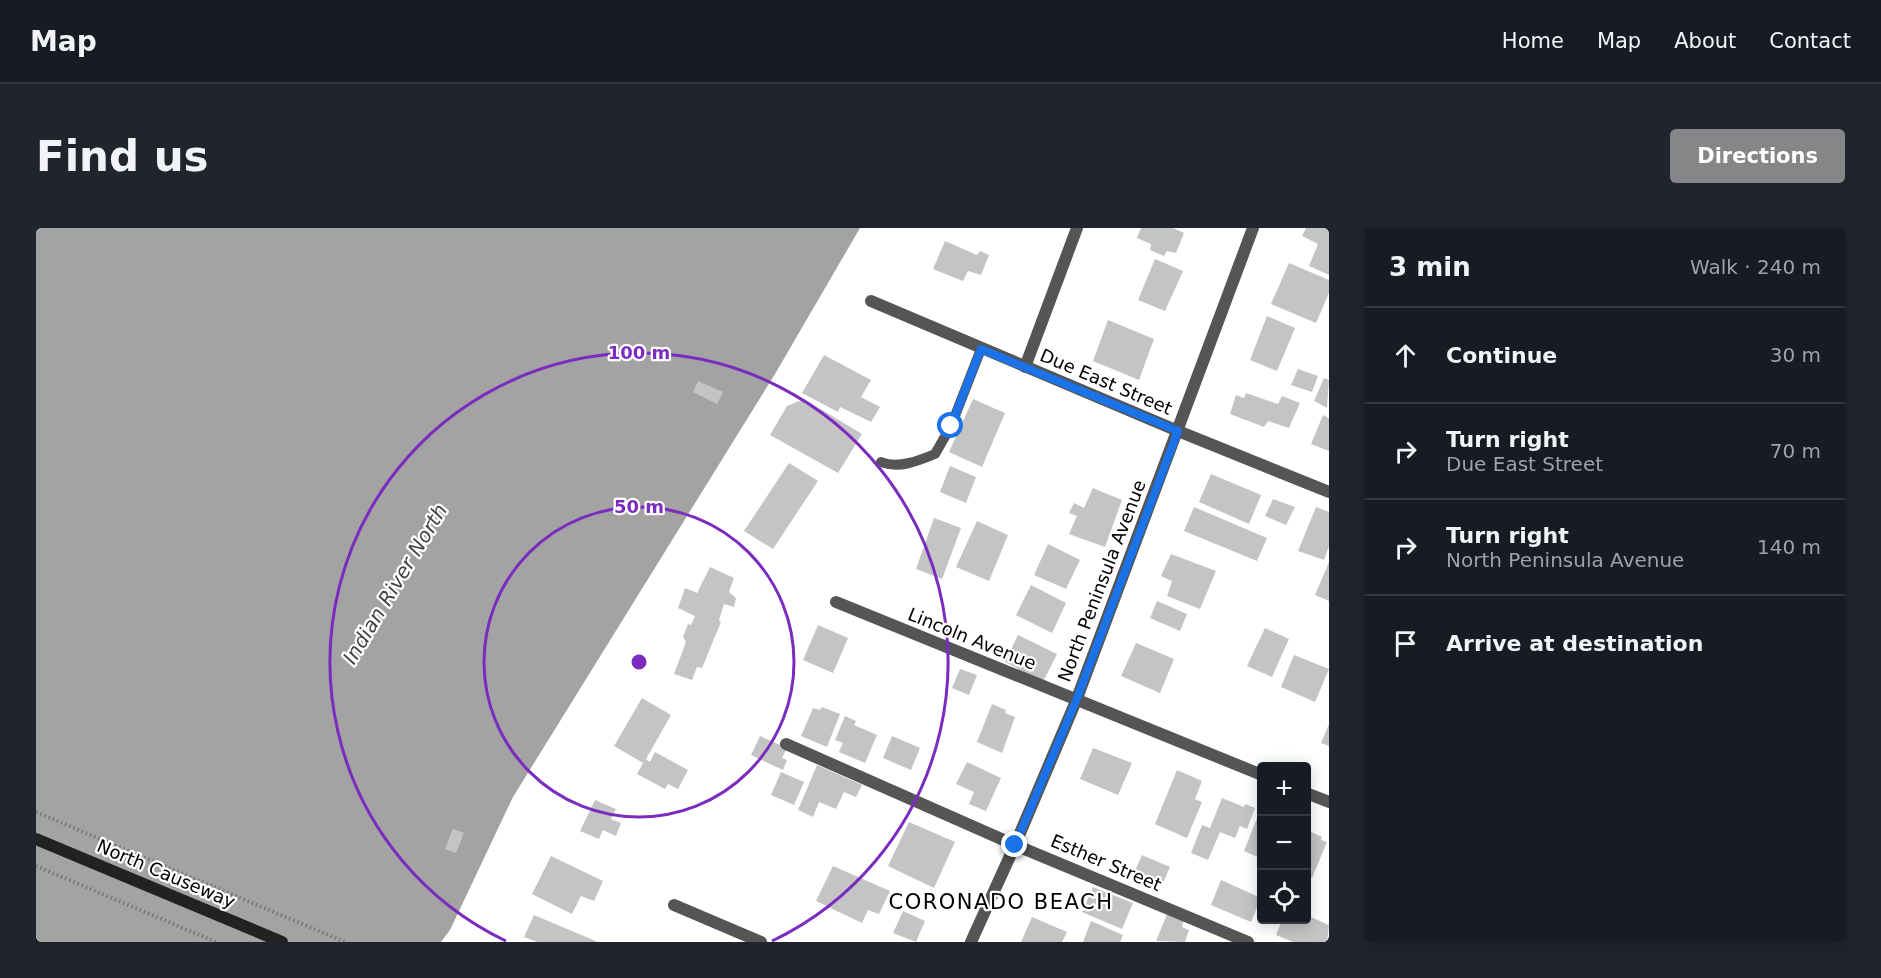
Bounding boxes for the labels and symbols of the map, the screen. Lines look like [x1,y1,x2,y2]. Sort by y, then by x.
text: 100 m [608,342,670,363]
street label: Due East Street [1037,344,1175,419]
route start [937,412,963,438]
street label: North Peninsula Avenue [1053,477,1150,685]
text: 50 m [614,496,664,517]
water label: Indian River North [338,500,452,668]
street label: Lincoln Avenue [905,603,1039,674]
centre of rings [629,652,649,672]
street label: Esther Street [1048,830,1165,895]
route end [1001,831,1027,857]
street label: North Causeway [94,835,239,912]
district label: CORONADO BEACH [889,890,1113,914]

